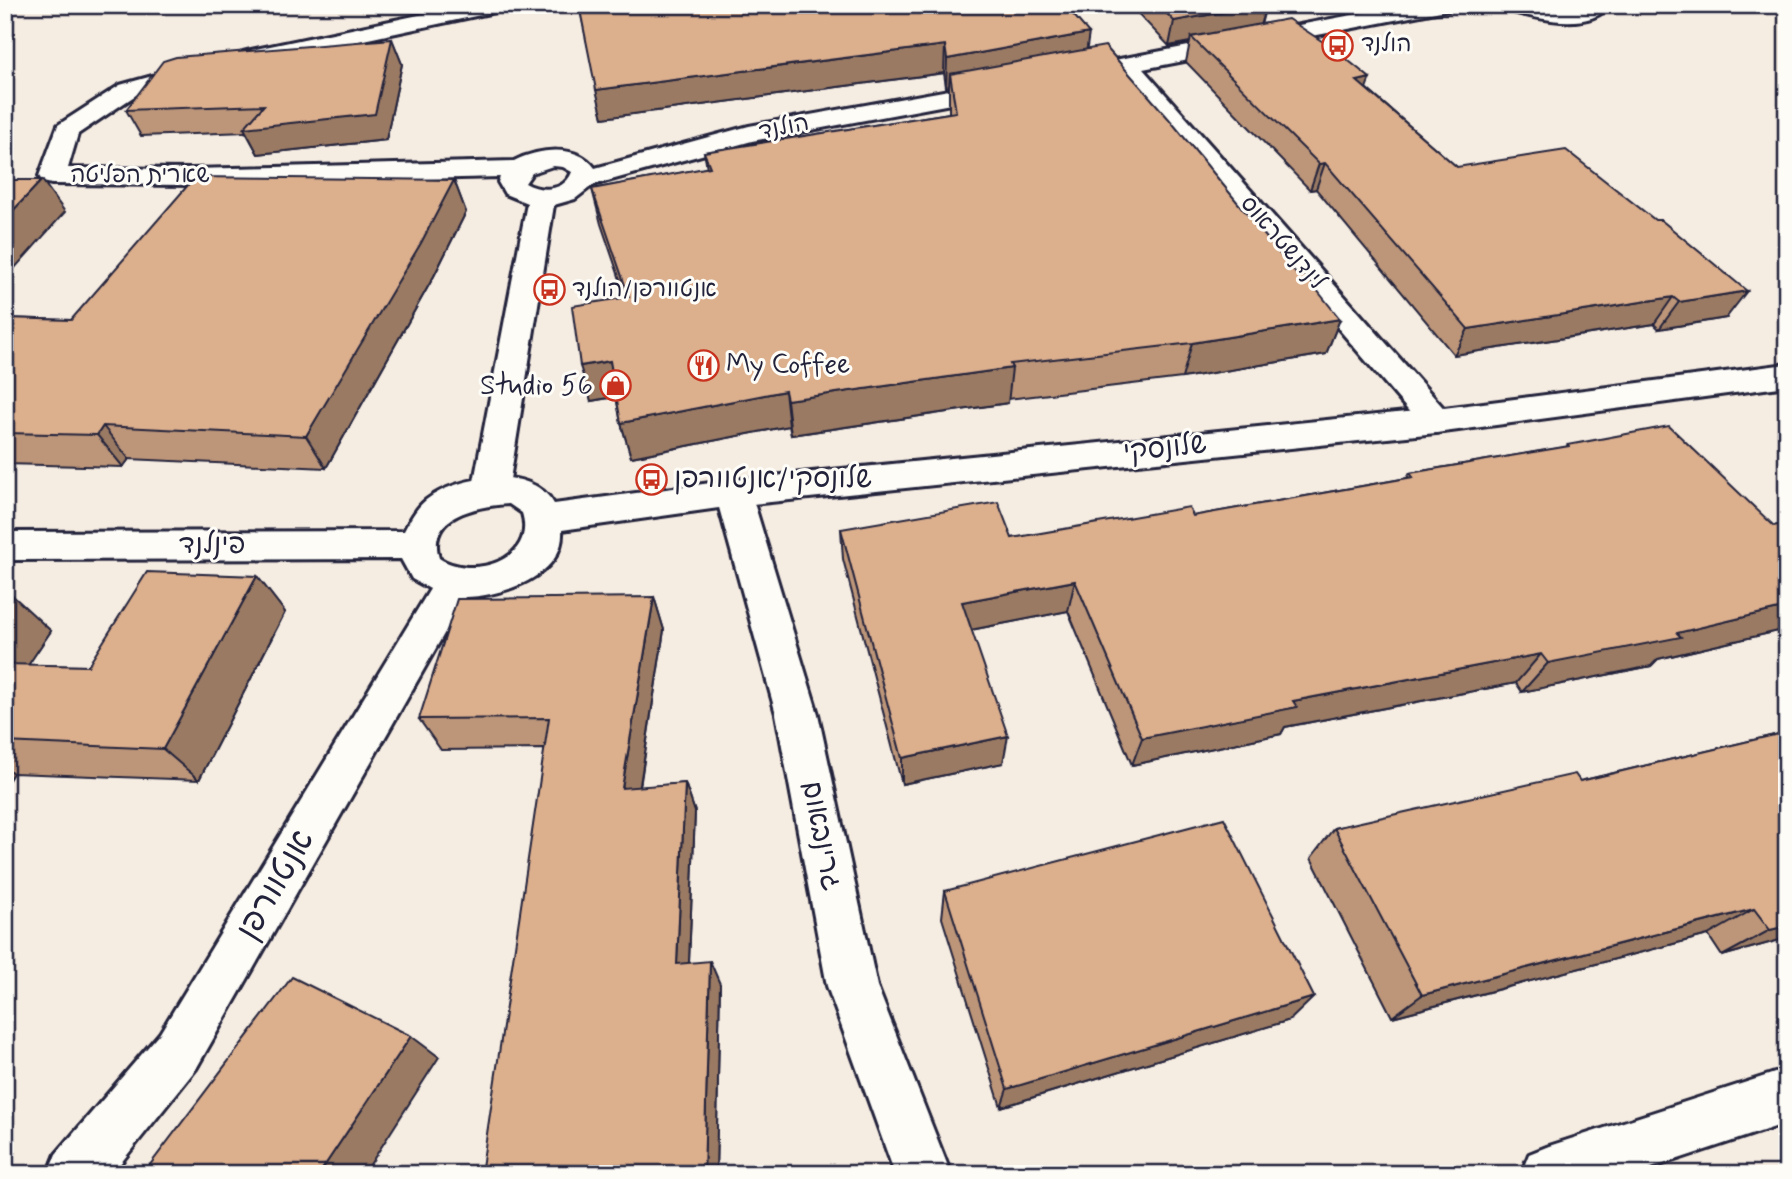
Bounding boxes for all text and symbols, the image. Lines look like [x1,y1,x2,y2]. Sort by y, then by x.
bus stop icon: הולנד [1321,28,1355,62]
place label: הולנד [1361,30,1412,60]
street label: הולנד [756,108,812,148]
street label: שארית הפליטה [70,161,210,191]
street label: לינדנשטראוס [1233,190,1332,297]
bus stop icon: אנטוורפן/הולנד [532,273,566,307]
place label: אנטוורפן/הולנד [572,275,717,305]
place label: My Coffee [726,347,850,384]
restaurant icon: My Coffee [686,348,720,382]
place label: Studio 56 [480,368,593,405]
shop icon: Studio 56 [599,369,633,403]
street label: שלונסקי [1122,426,1208,472]
place label: שלונסקי/אנטוורפן [674,461,872,498]
bus stop icon: שלונסקי/אנטוורפן [634,462,668,496]
street label: פינלנד [178,527,246,564]
street label: גרינבאום [792,778,850,894]
street label: אנטוורפן [227,822,325,948]

